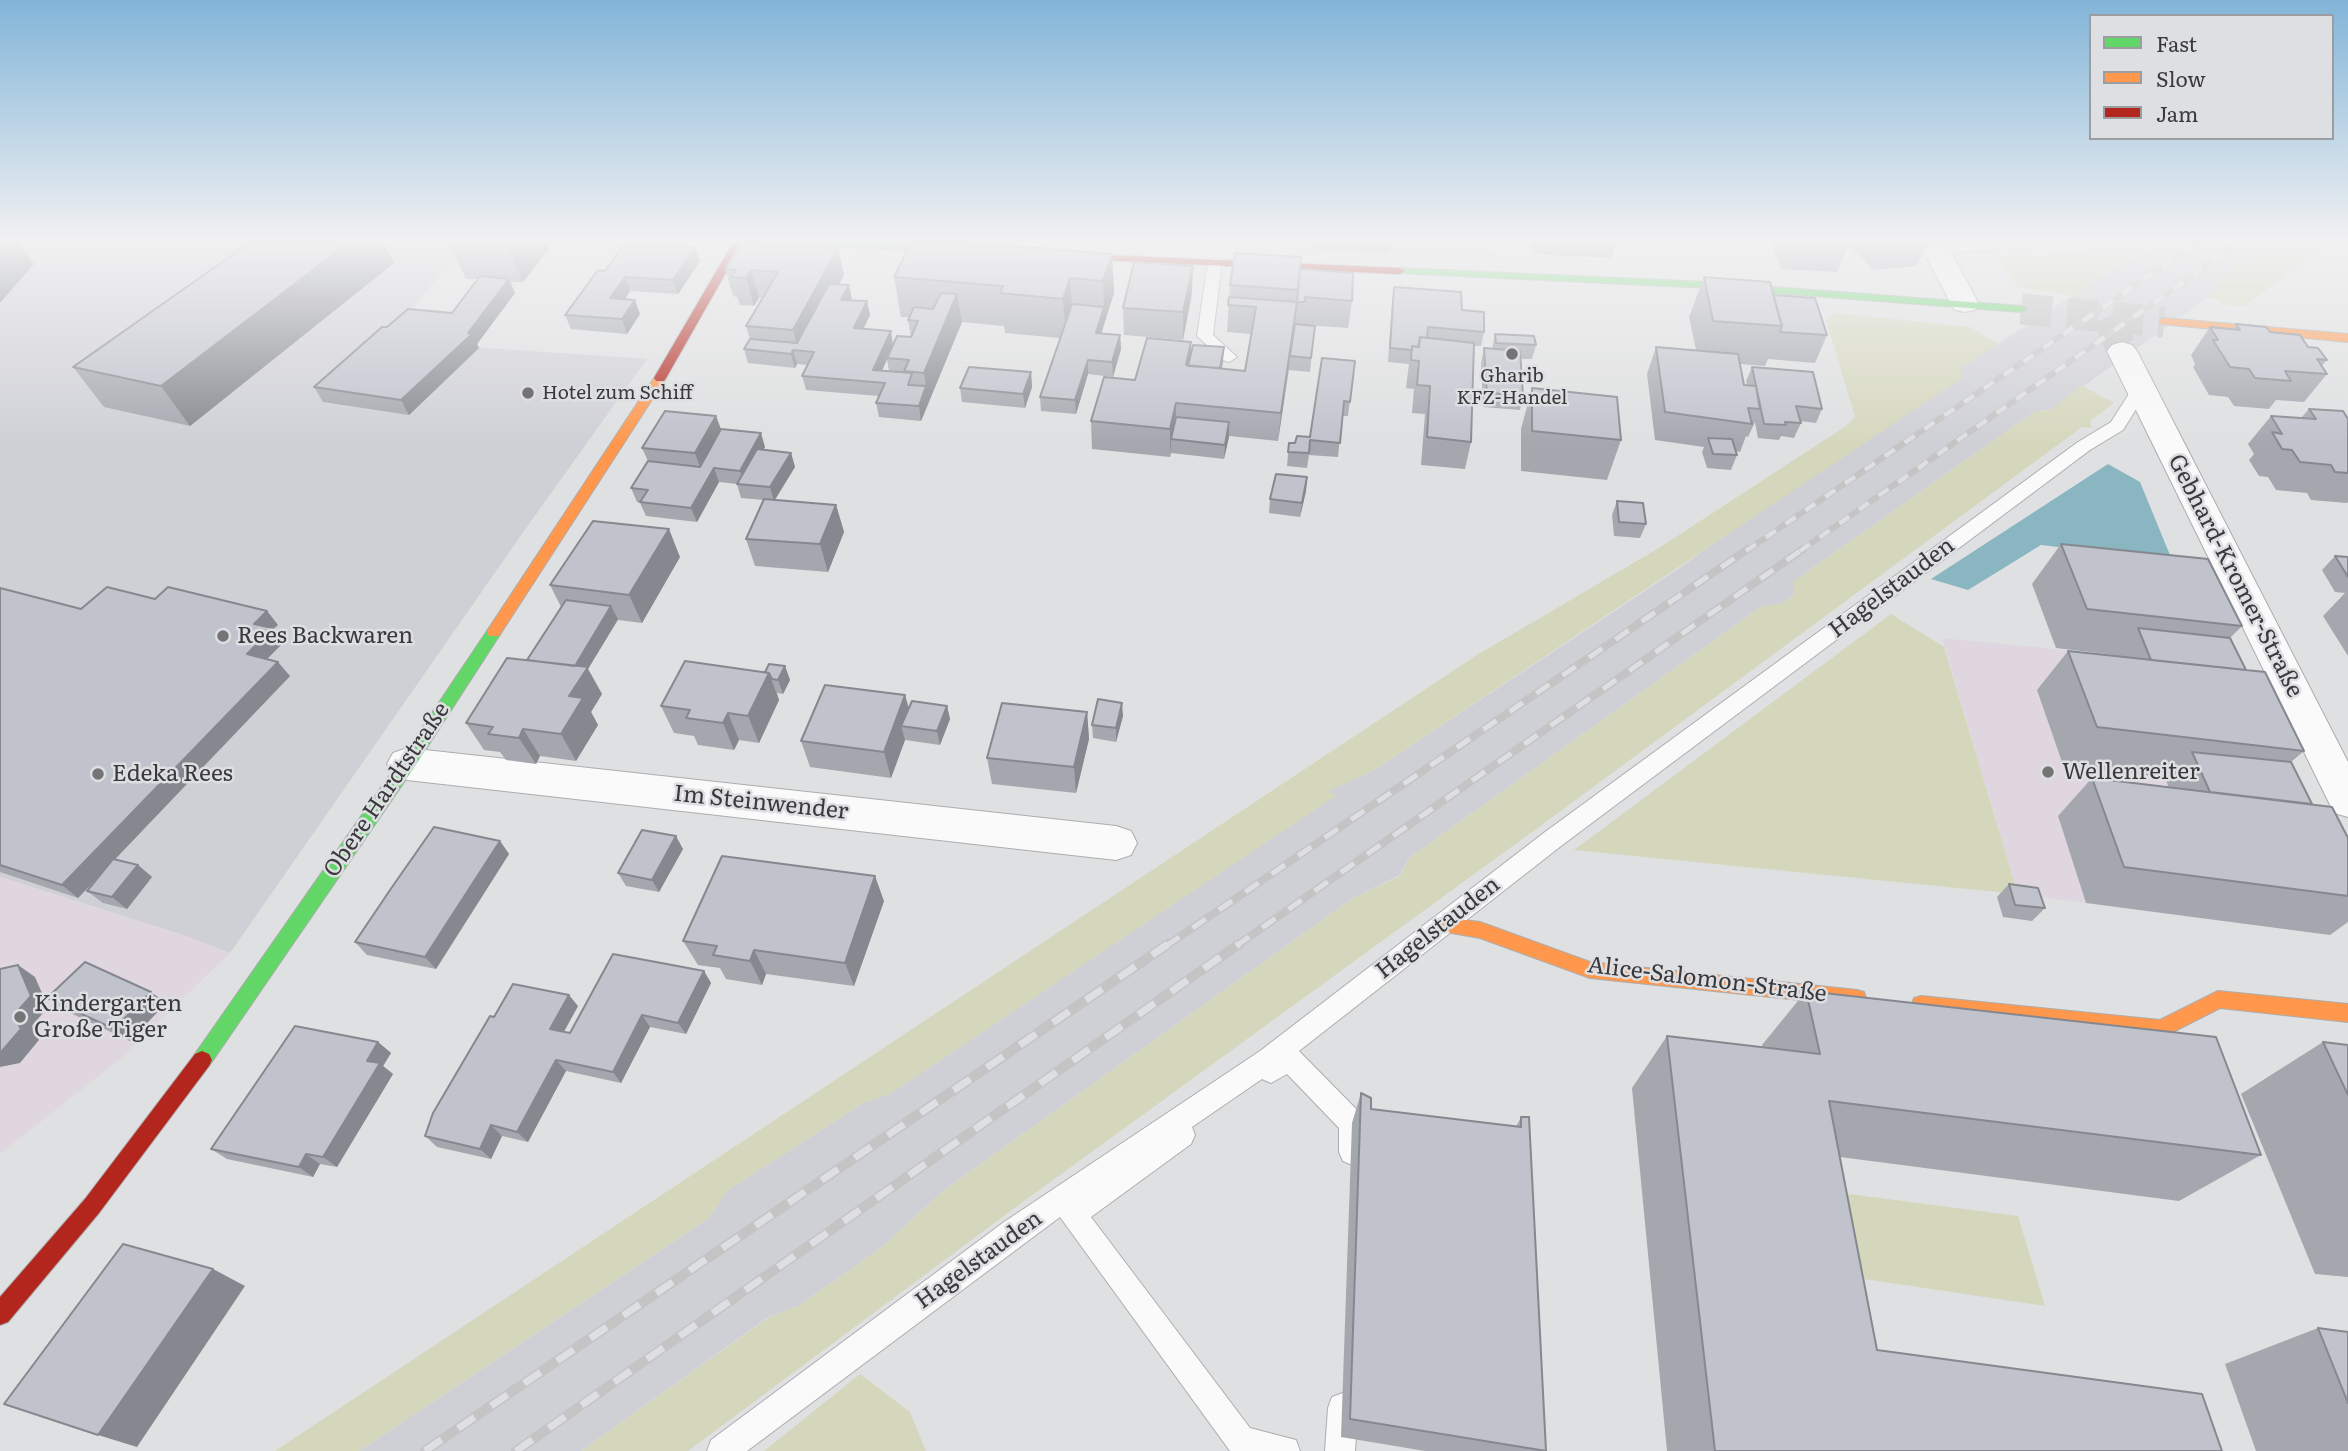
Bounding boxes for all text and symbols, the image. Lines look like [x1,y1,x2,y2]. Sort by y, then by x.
legend [2089,14,2334,140]
text: Fast [2156,27,2197,58]
text: Slow [2156,62,2206,93]
text: Jam [2156,97,2198,128]
marker: Gharib KFZ-Handel [1504,346,1520,362]
place label: Gharib KFZ-Handel [1457,365,1567,409]
place label: Hotel zum Schiff [542,382,693,404]
marker: Hotel zum Schiff [520,385,536,401]
street label: Gebhard-Kromer-Straße [2162,450,2308,702]
street label: Hagelstauden [1824,532,1960,644]
place label: Rees Backwaren [237,622,413,650]
marker: Rees Backwaren [215,628,231,644]
street label: Obere Hardtstraße [318,697,456,883]
place label: Wellenreiter [2062,758,2200,786]
place label: Edeka Rees [112,760,233,788]
marker: Wellenreiter [2040,764,2056,780]
marker: Edeka Rees [90,766,106,782]
street label: Im Steinwender [672,780,850,826]
street label: Hagelstauden [1370,871,1506,985]
street label: Alice-Salomon-Straße [1586,952,1828,1008]
place label: Kindergarten Große Tiger [34,990,182,1044]
marker: Kindergarten Große Tiger [12,1009,28,1025]
street label: Hagelstauden [910,1205,1048,1315]

